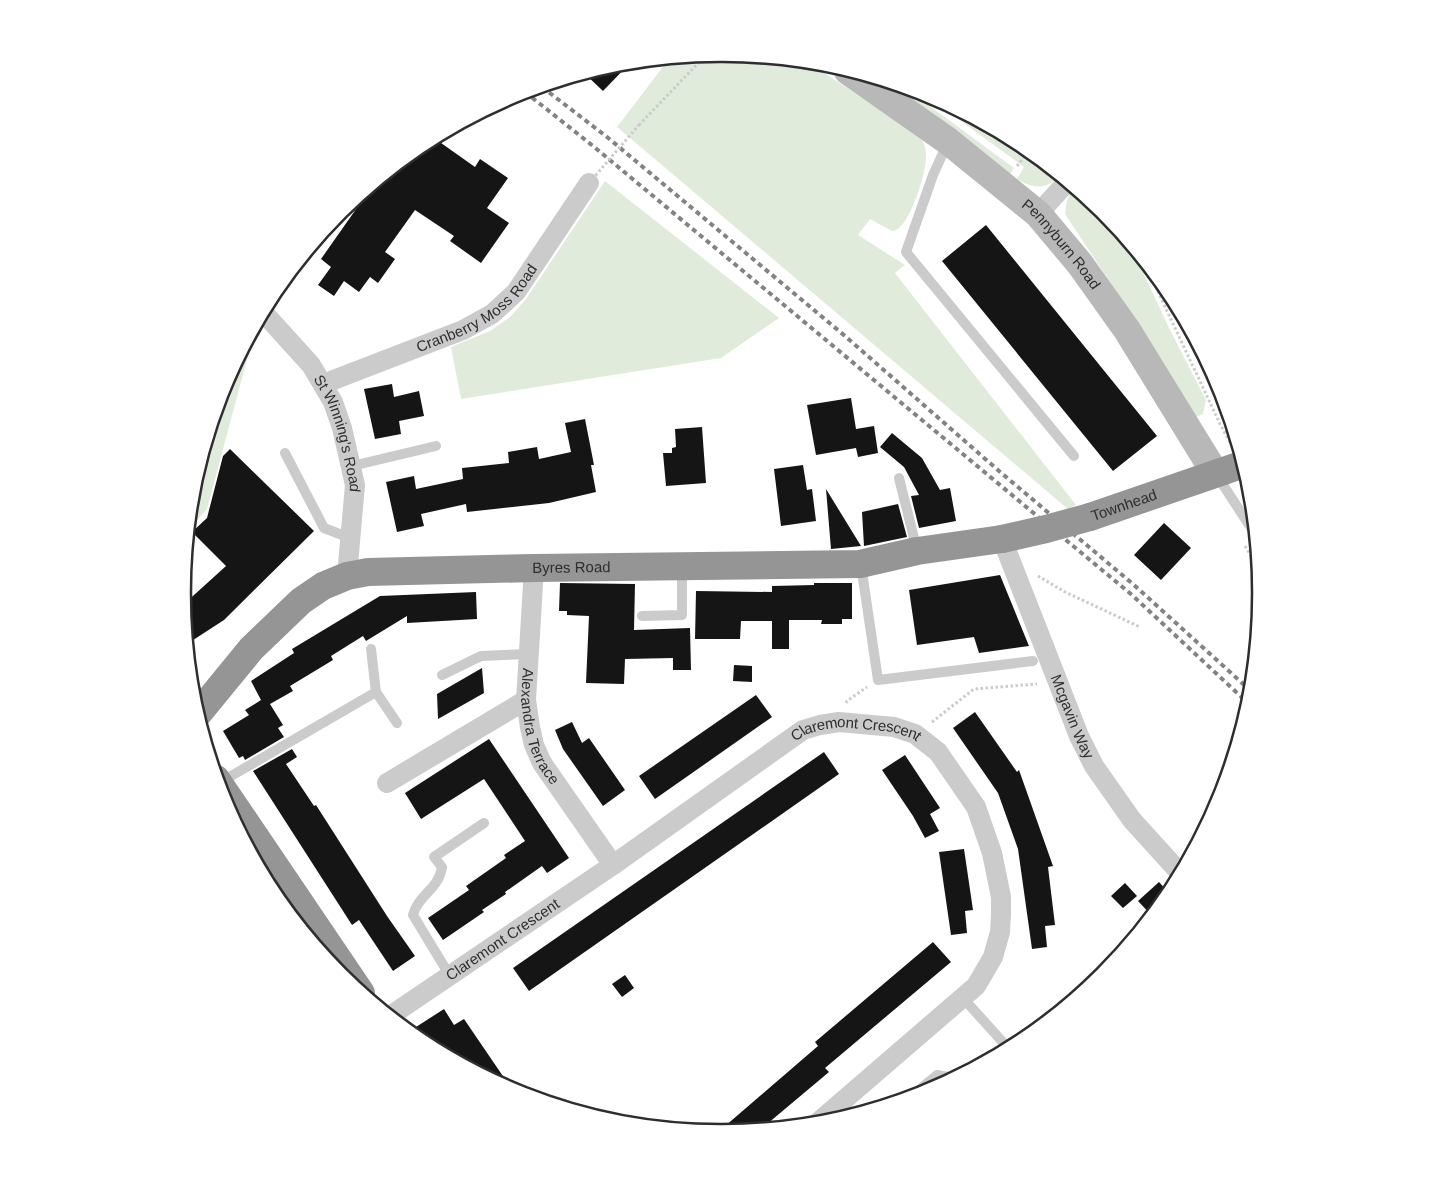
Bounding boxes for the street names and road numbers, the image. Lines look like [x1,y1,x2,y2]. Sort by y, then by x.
street label: Pennyburn Road [1019,196,1104,292]
street label: Cranberry Moss Road [414,261,540,355]
street label: St Winning's Road [311,372,364,493]
street label: Townhead [1089,486,1159,524]
street label: Byres Road [532,558,611,576]
street label: Alexandra Terrace [518,668,563,787]
street label: Mcgavin Way [1048,672,1098,762]
street label: Claremont Crescent [789,733,923,751]
street label: Claremont Crescent [442,894,563,984]

